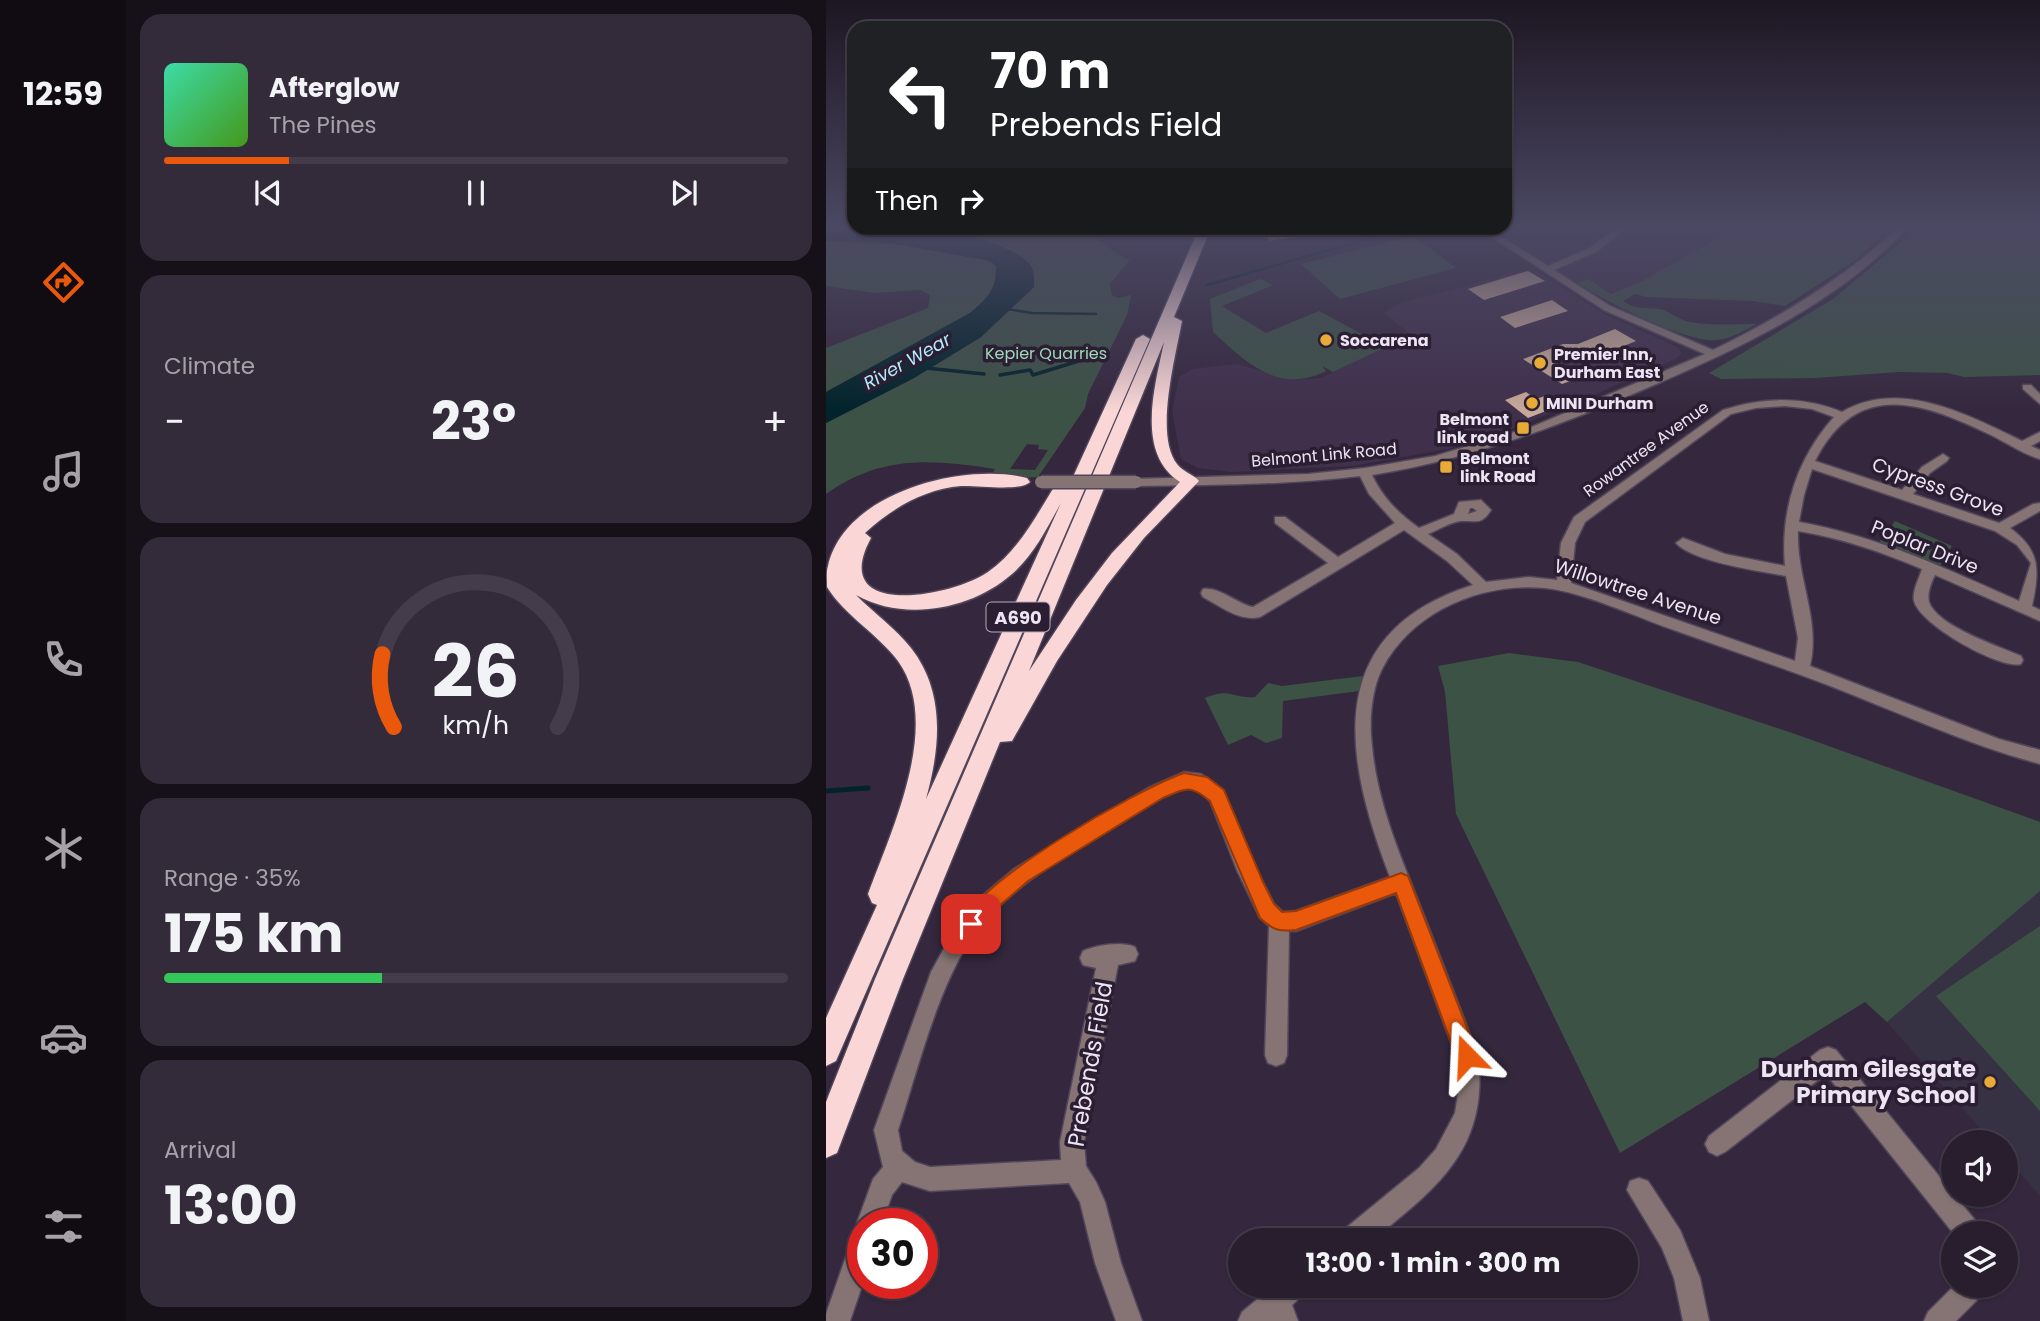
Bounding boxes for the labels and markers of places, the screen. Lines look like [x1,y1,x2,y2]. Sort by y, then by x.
place label: Soccarena [1340,329,1429,352]
marker: Soccarena [1318,332,1334,348]
place label: Premier Inn, Durham East [1554,343,1660,384]
marker: Premier Inn, Durham East [1532,355,1548,371]
place label: MINI Durham [1546,392,1653,415]
marker: MINI Durham [1524,395,1540,411]
place label: Belmont link road [1437,408,1509,449]
marker: Belmont link road [1515,420,1531,436]
place label: Belmont link Road [1460,447,1536,488]
marker: Belmont link Road [1438,459,1454,475]
pin [941,894,1001,954]
place label: Durham Gilesgate Primary School [1761,1053,1976,1111]
marker: Durham Gilesgate Primary School [1982,1074,1998,1090]

